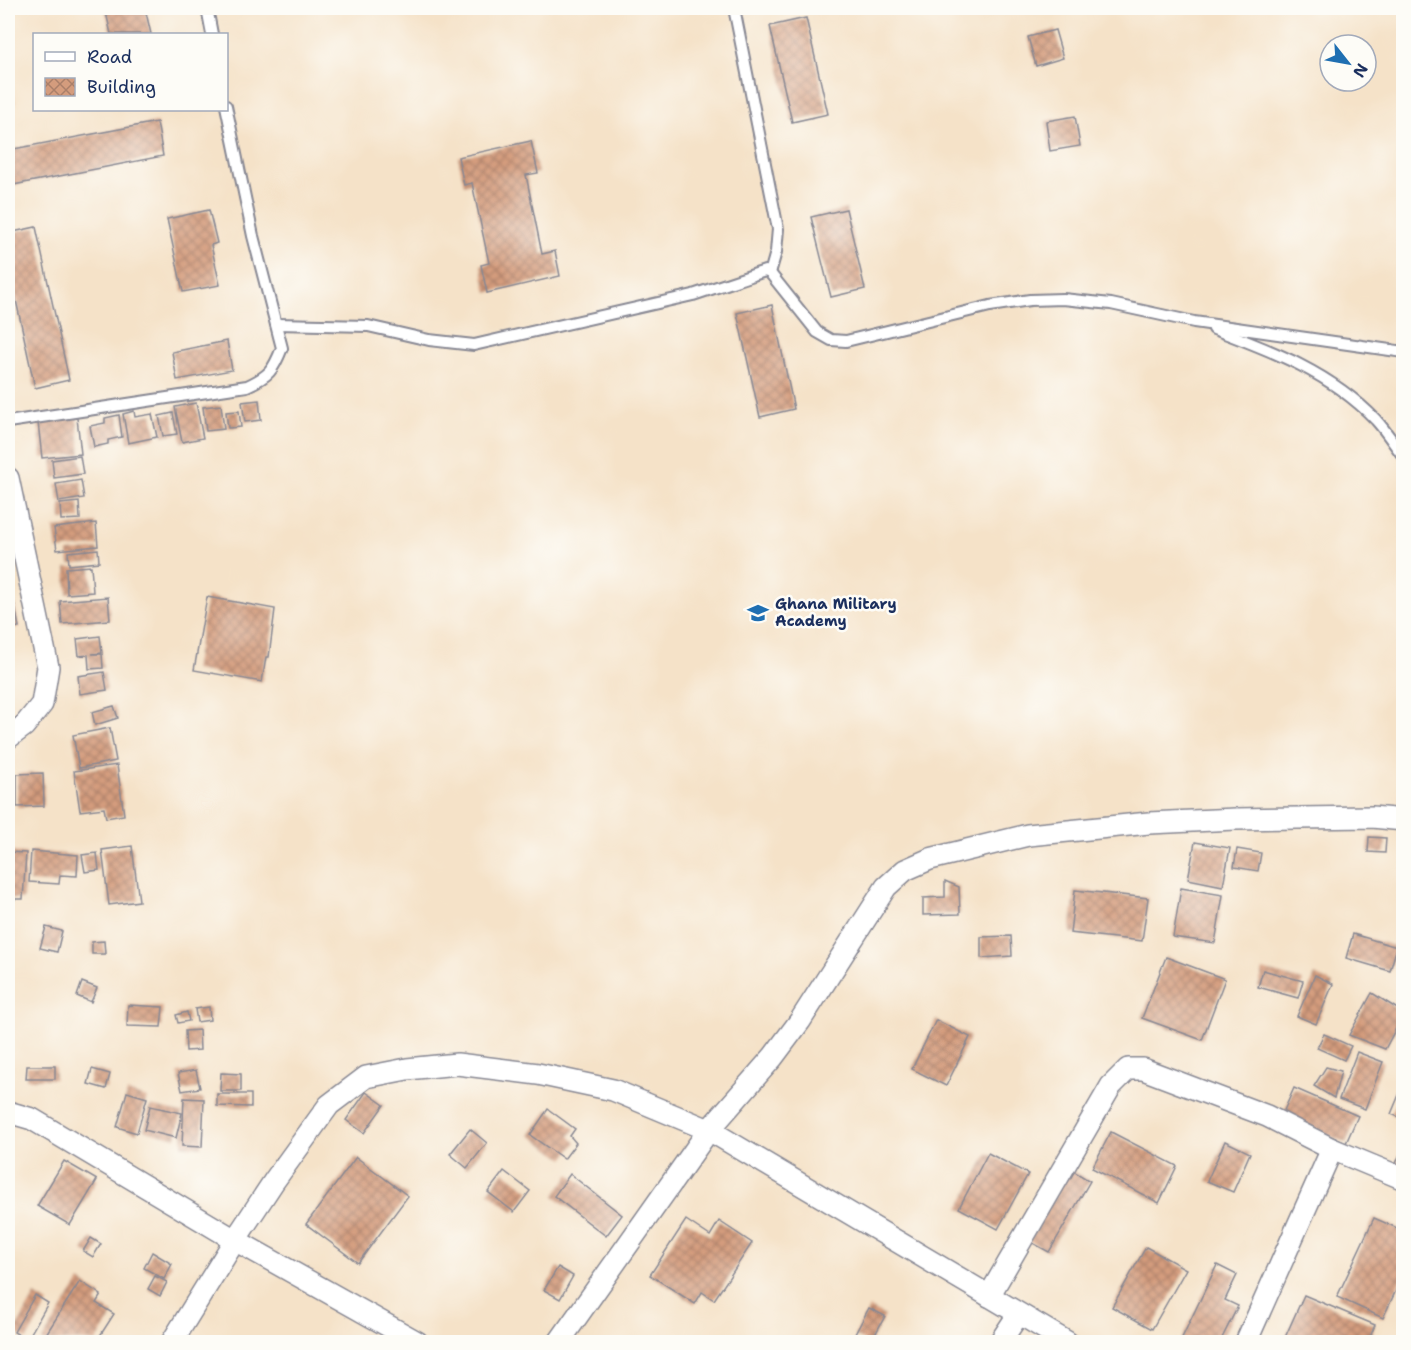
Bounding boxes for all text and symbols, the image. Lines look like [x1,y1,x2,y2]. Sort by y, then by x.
legend [33,33,228,111]
north arrow [1318,33,1378,93]
text: Road [87,45,132,69]
text: N [1348,60,1373,81]
text: Building [87,75,156,99]
place label: Ghana Military Academy [775,594,897,631]
school or university icon: Ghana Military Academy [746,601,770,625]

